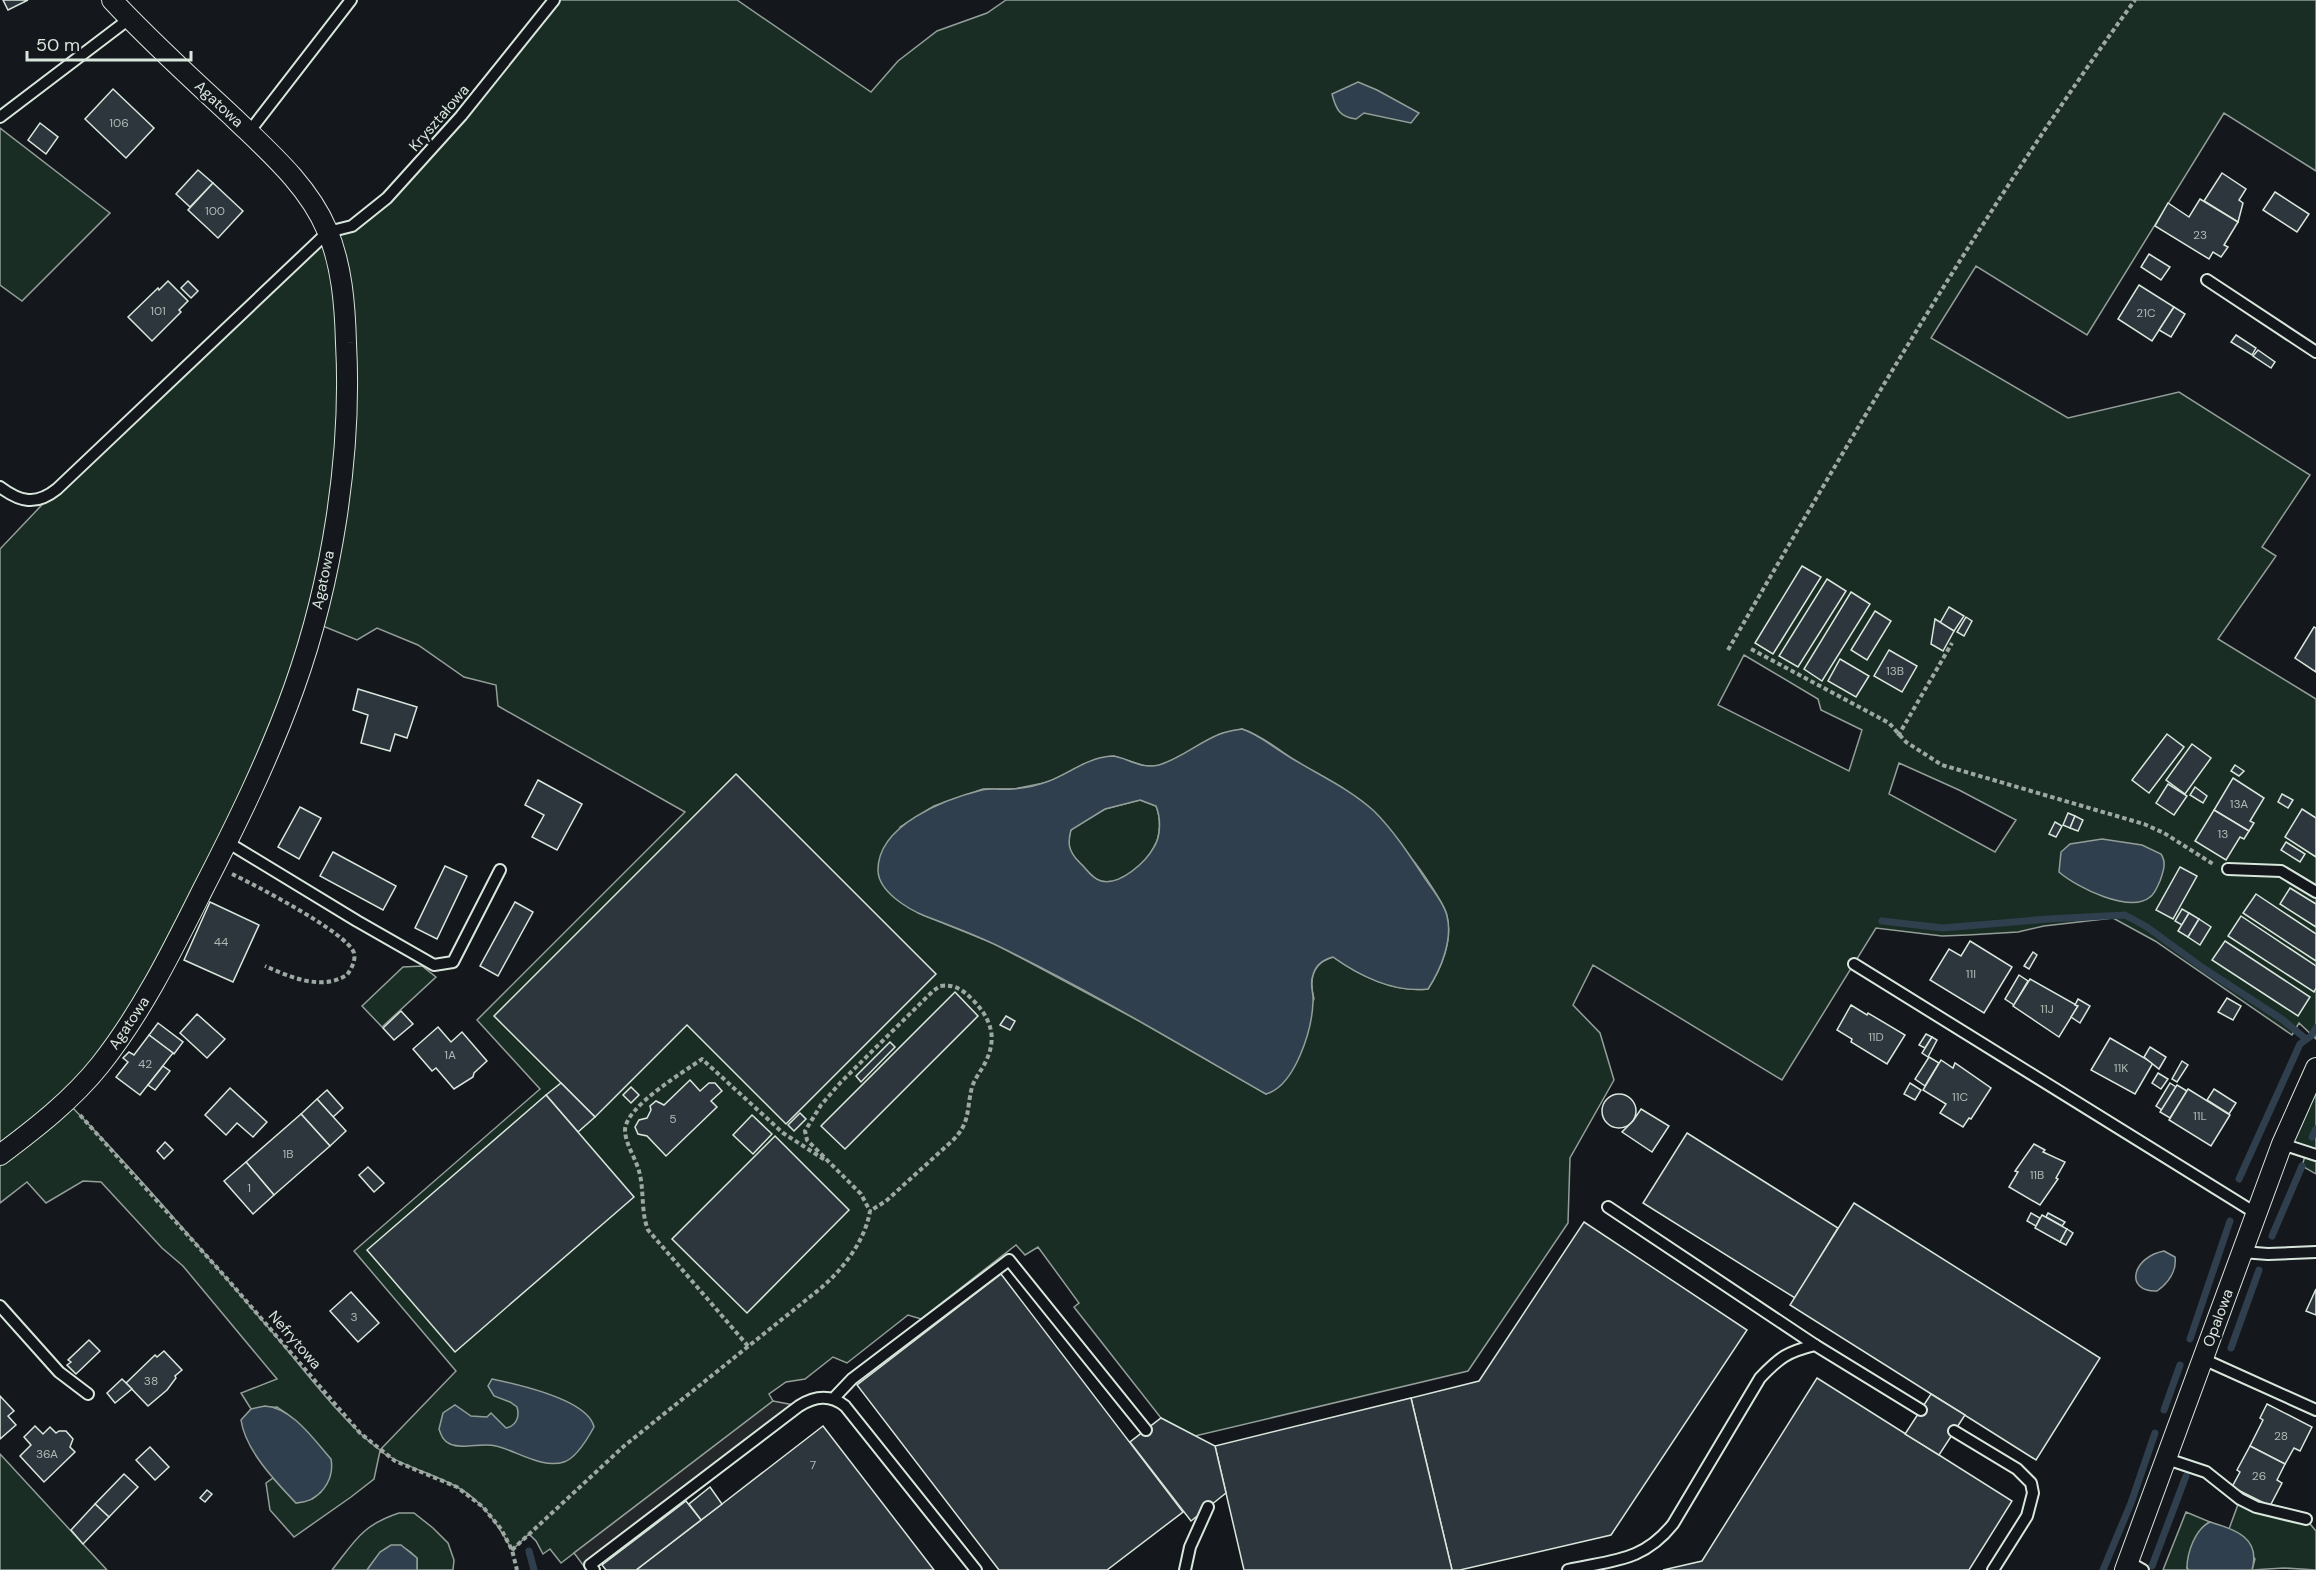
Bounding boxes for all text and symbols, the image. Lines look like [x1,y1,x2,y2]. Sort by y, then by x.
scale bar [27,24,190,62]
text: 50 m [36,33,80,57]
street label: Agatowa [190,76,248,132]
street label: Kryształowa [404,80,474,156]
house number: 106 [109,115,129,131]
house number: 100 [205,203,225,219]
house number: 23 [2193,227,2207,243]
house number: 101 [150,303,166,319]
house number: 21C [2136,305,2156,321]
street label: Agatowa [307,549,339,611]
house number: 13B [1886,663,1904,679]
house number: 13A [2230,796,2248,812]
house number: 13 [2218,826,2228,842]
house number: 44 [214,934,228,950]
house number: 11I [1966,966,1976,982]
street label: Agatowa [104,993,154,1053]
house number: 11J [2040,1001,2054,1017]
house number: 11D [1868,1029,1884,1045]
house number: 1A [444,1047,456,1063]
house number: 42 [138,1056,152,1072]
house number: 11K [2114,1060,2128,1076]
house number: 11C [1952,1089,1968,1105]
house number: 11L [2193,1108,2207,1124]
house number: 5 [669,1111,677,1127]
house number: 1B [283,1146,293,1162]
house number: 11B [2030,1167,2044,1183]
house number: 1 [247,1180,251,1196]
street label: Opalowa [2198,1286,2238,1350]
street label: Nefrytowa [264,1306,326,1374]
house number: 3 [350,1309,358,1325]
house number: 38 [144,1373,158,1389]
house number: 28 [2274,1428,2288,1444]
house number: 36A [36,1446,58,1462]
house number: 7 [810,1457,816,1473]
house number: 26 [2252,1468,2266,1484]

